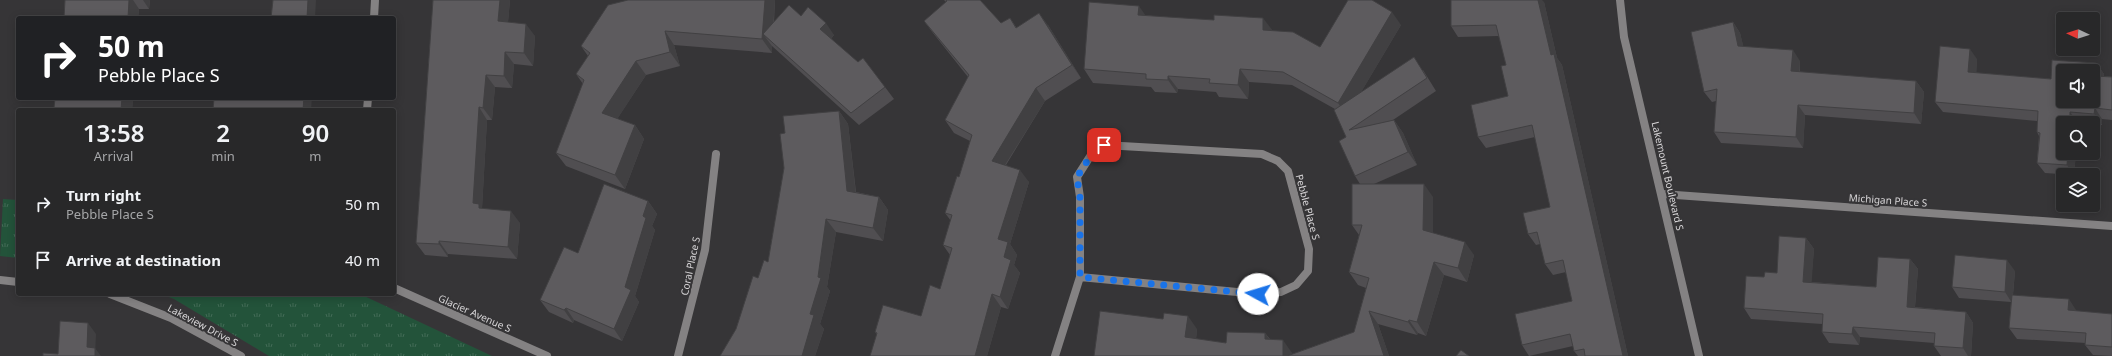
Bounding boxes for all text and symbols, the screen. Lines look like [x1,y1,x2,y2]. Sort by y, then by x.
north arrow [2056,12,2100,56]
map controls [2056,12,2100,212]
text: 50 m [98,27,165,65]
icon: right [32,32,84,84]
text: Pebble Place S [98,63,220,87]
button: sound [2056,64,2100,108]
text: 13:58 [83,116,144,149]
text: 2 [216,116,230,149]
text: 90 [302,116,329,149]
button: search [2056,116,2100,160]
street label: Lakemount Boulevard S [1649,120,1687,232]
pin [1087,128,1121,162]
icon: arrive [1093,134,1115,156]
text: Arrival [94,147,133,165]
text: min [211,147,235,165]
text: m [309,147,321,165]
button: layers [2056,168,2100,212]
street label: Pebble Place S [1292,173,1324,242]
text: Turn right [66,185,141,205]
street label: Michigan Place S [1848,190,1928,210]
icon: right [32,193,54,215]
text: 50 m [345,194,380,214]
text: Pebble Place S [66,205,154,223]
street label: Coral Place S [677,235,703,297]
icon: arrive [32,249,54,271]
text: Arrive at destination [66,250,221,270]
text: 40 m [345,250,380,270]
position arrow [1237,273,1279,315]
street label: Glacier Avenue S [436,291,514,336]
street label: Lakeview Drive S [165,301,241,350]

